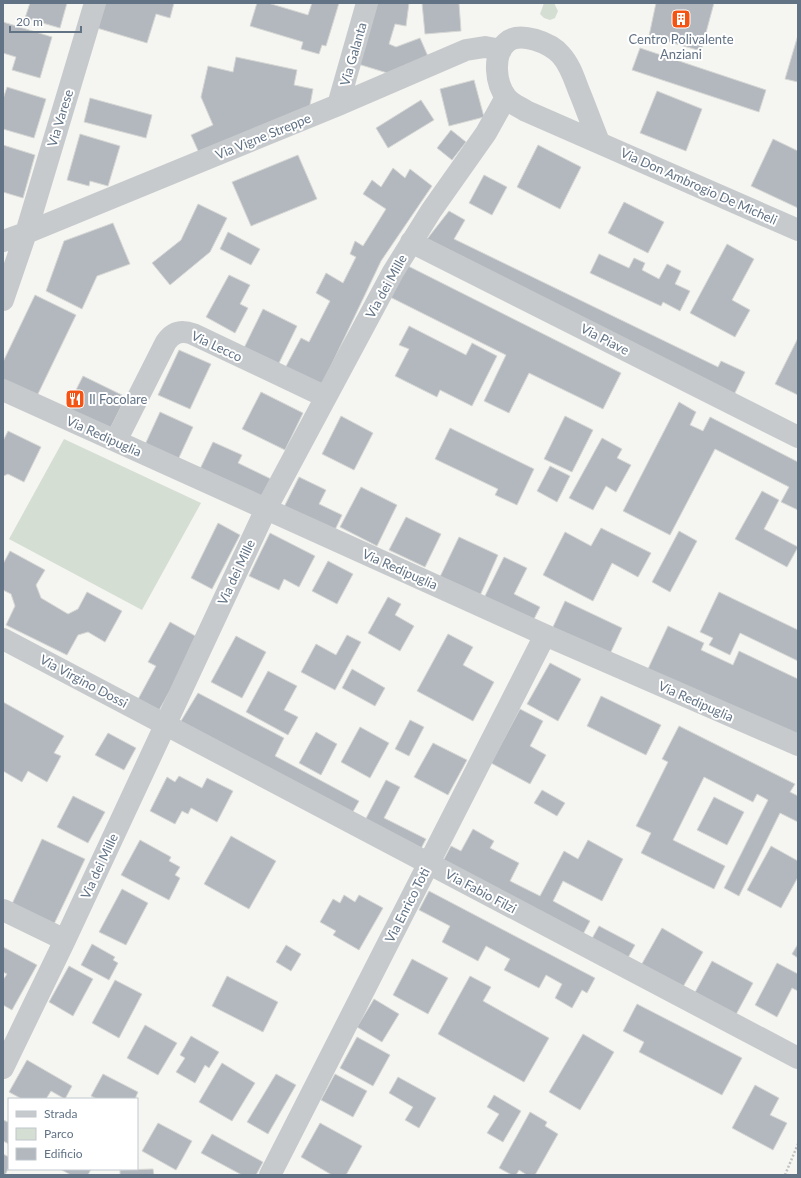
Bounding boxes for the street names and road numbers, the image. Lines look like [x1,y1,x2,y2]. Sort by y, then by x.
street label: Via Galanta [336,20,370,88]
street label: Via Varese [44,87,76,149]
street label: Via Vigne Streppe [213,110,313,162]
street label: Via Don Ambrogio De Micheli [618,144,780,228]
street label: Via dei Mille [362,251,410,321]
street label: Via Piave [578,320,632,358]
street label: Via Lecco [189,327,245,365]
street label: Via Redipuglia [64,412,144,460]
street label: Via dei Mille [214,537,258,607]
street label: Via Redipuglia [360,545,440,593]
street label: Via Virgino Dossi [37,651,131,711]
street label: Via Redipuglia [656,677,736,725]
street label: Via dei Mille [77,831,121,901]
street label: Via Enrico Toti [381,865,433,945]
street label: Via Fabio Filzi [443,866,519,916]

